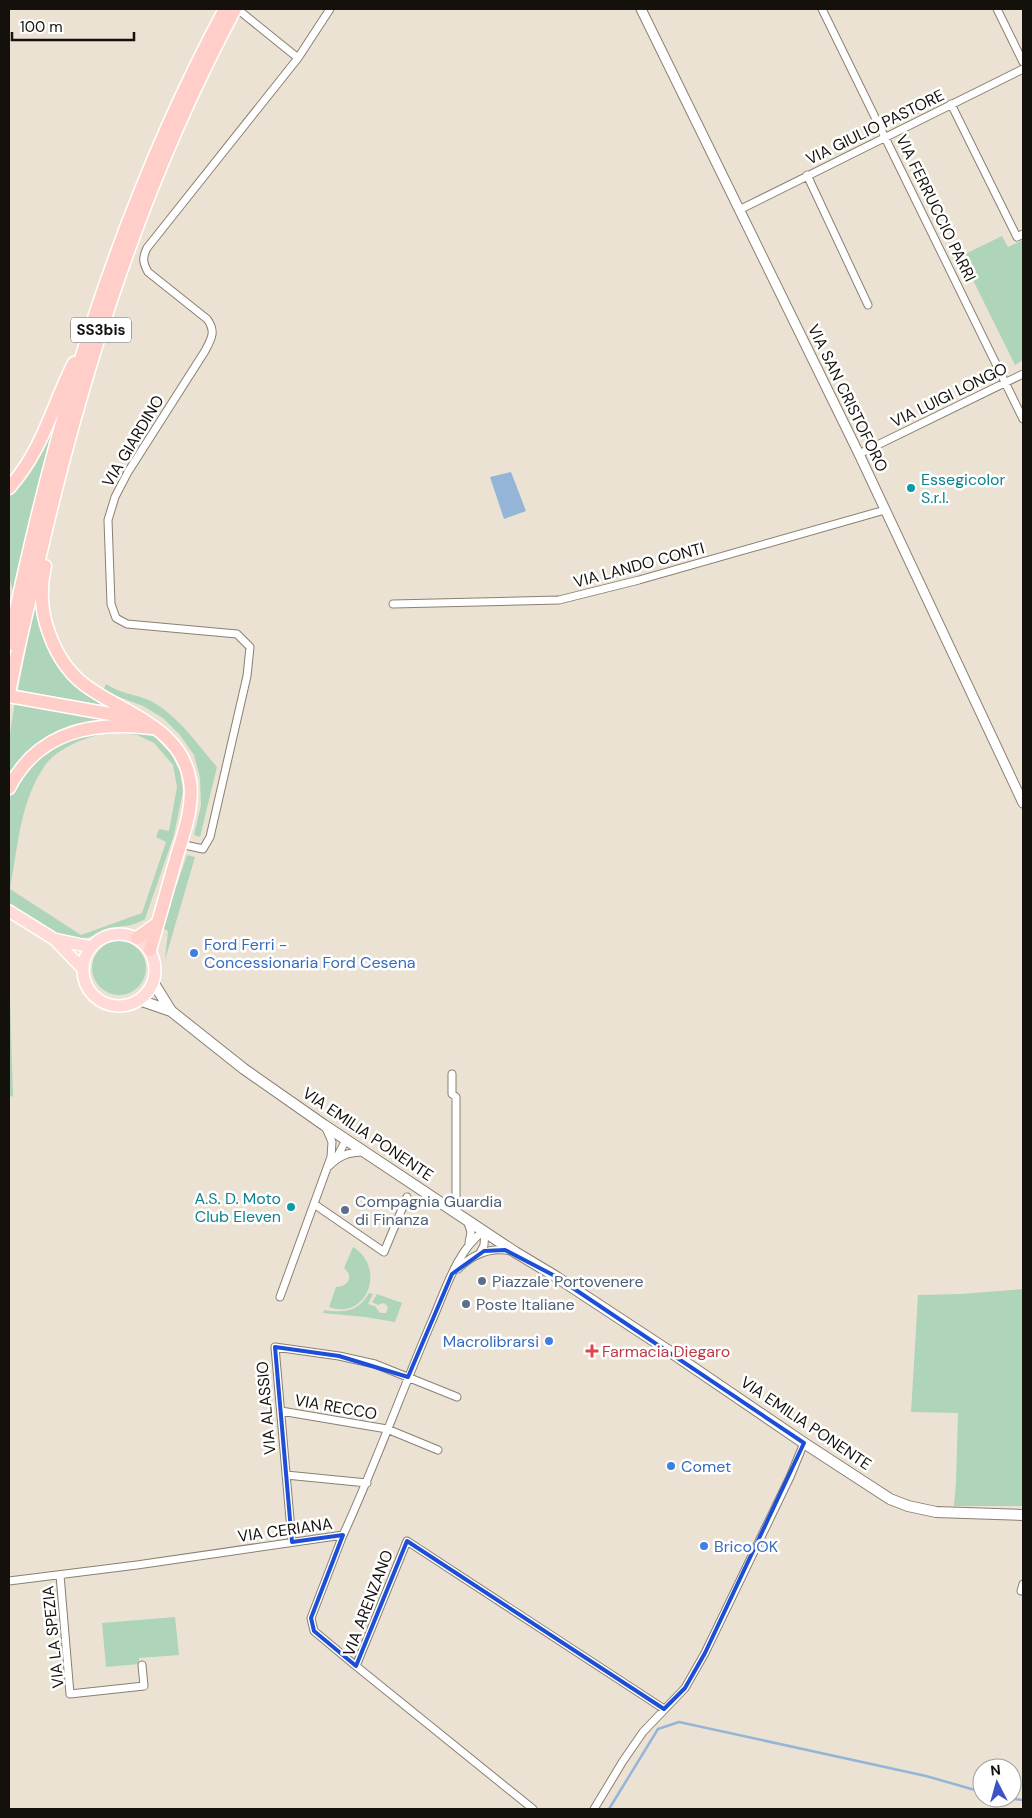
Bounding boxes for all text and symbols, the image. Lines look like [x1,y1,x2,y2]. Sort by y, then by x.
scale bar [12,10,135,42]
text: 100 m [20,17,63,37]
street label: VIA GIULIO PASTORE [802,84,948,170]
street label: VIA FERRUCCIO PARRI [891,131,981,285]
road number: SS3bis [71,318,131,342]
street label: VIA SAN CRISTOFORO [803,321,893,475]
street label: VIA LUIGI LONGO [887,358,1011,432]
street label: VIA GIARDINO [97,391,169,491]
place label: Essegicolor S.r.l. [921,469,1006,508]
marker: Essegicolor S.r.l. [905,482,917,494]
street label: VIA LANDO CONTI [571,537,707,593]
place label: Ford Ferri - Concessionaria Ford Cesena [204,934,416,973]
marker: Ford Ferri - Concessionaria Ford Cesena [188,947,200,959]
street label: VIA EMILIA PONENTE [299,1082,437,1186]
place label: A.S. D. Moto Club Eleven [194,1188,281,1227]
place label: Compagnia Guardia di Finanza [355,1191,502,1230]
marker: A.S. D. Moto Club Eleven [285,1201,297,1213]
marker: Compagnia Guardia di Finanza [339,1204,351,1216]
place label: Piazzale Portovenere [492,1271,644,1292]
marker: Piazzale Portovenere [476,1275,488,1287]
place label: Poste Italiane [476,1294,574,1315]
marker: Poste Italiane [460,1298,472,1310]
place label: Macrolibrarsi [443,1331,539,1352]
marker: Macrolibrarsi [543,1335,555,1347]
place label: Farmacia Diegaro [602,1341,730,1362]
marker: Farmacia Diegaro [586,1345,598,1357]
street label: VIA ALASSIO [251,1360,281,1456]
street label: VIA EMILIA PONENTE [737,1371,875,1475]
street label: VIA RECCO [293,1389,379,1425]
place label: Comet [681,1456,731,1477]
marker: Comet [665,1460,677,1472]
street label: VIA CERIANA [236,1513,334,1547]
place label: Brico OK [714,1536,778,1557]
marker: Brico OK [698,1540,710,1552]
street label: VIA ARENZANO [338,1547,398,1659]
street label: VIA LA SPEZIA [37,1584,69,1689]
north arrow [972,1758,1022,1808]
text: N [990,1761,1002,1780]

